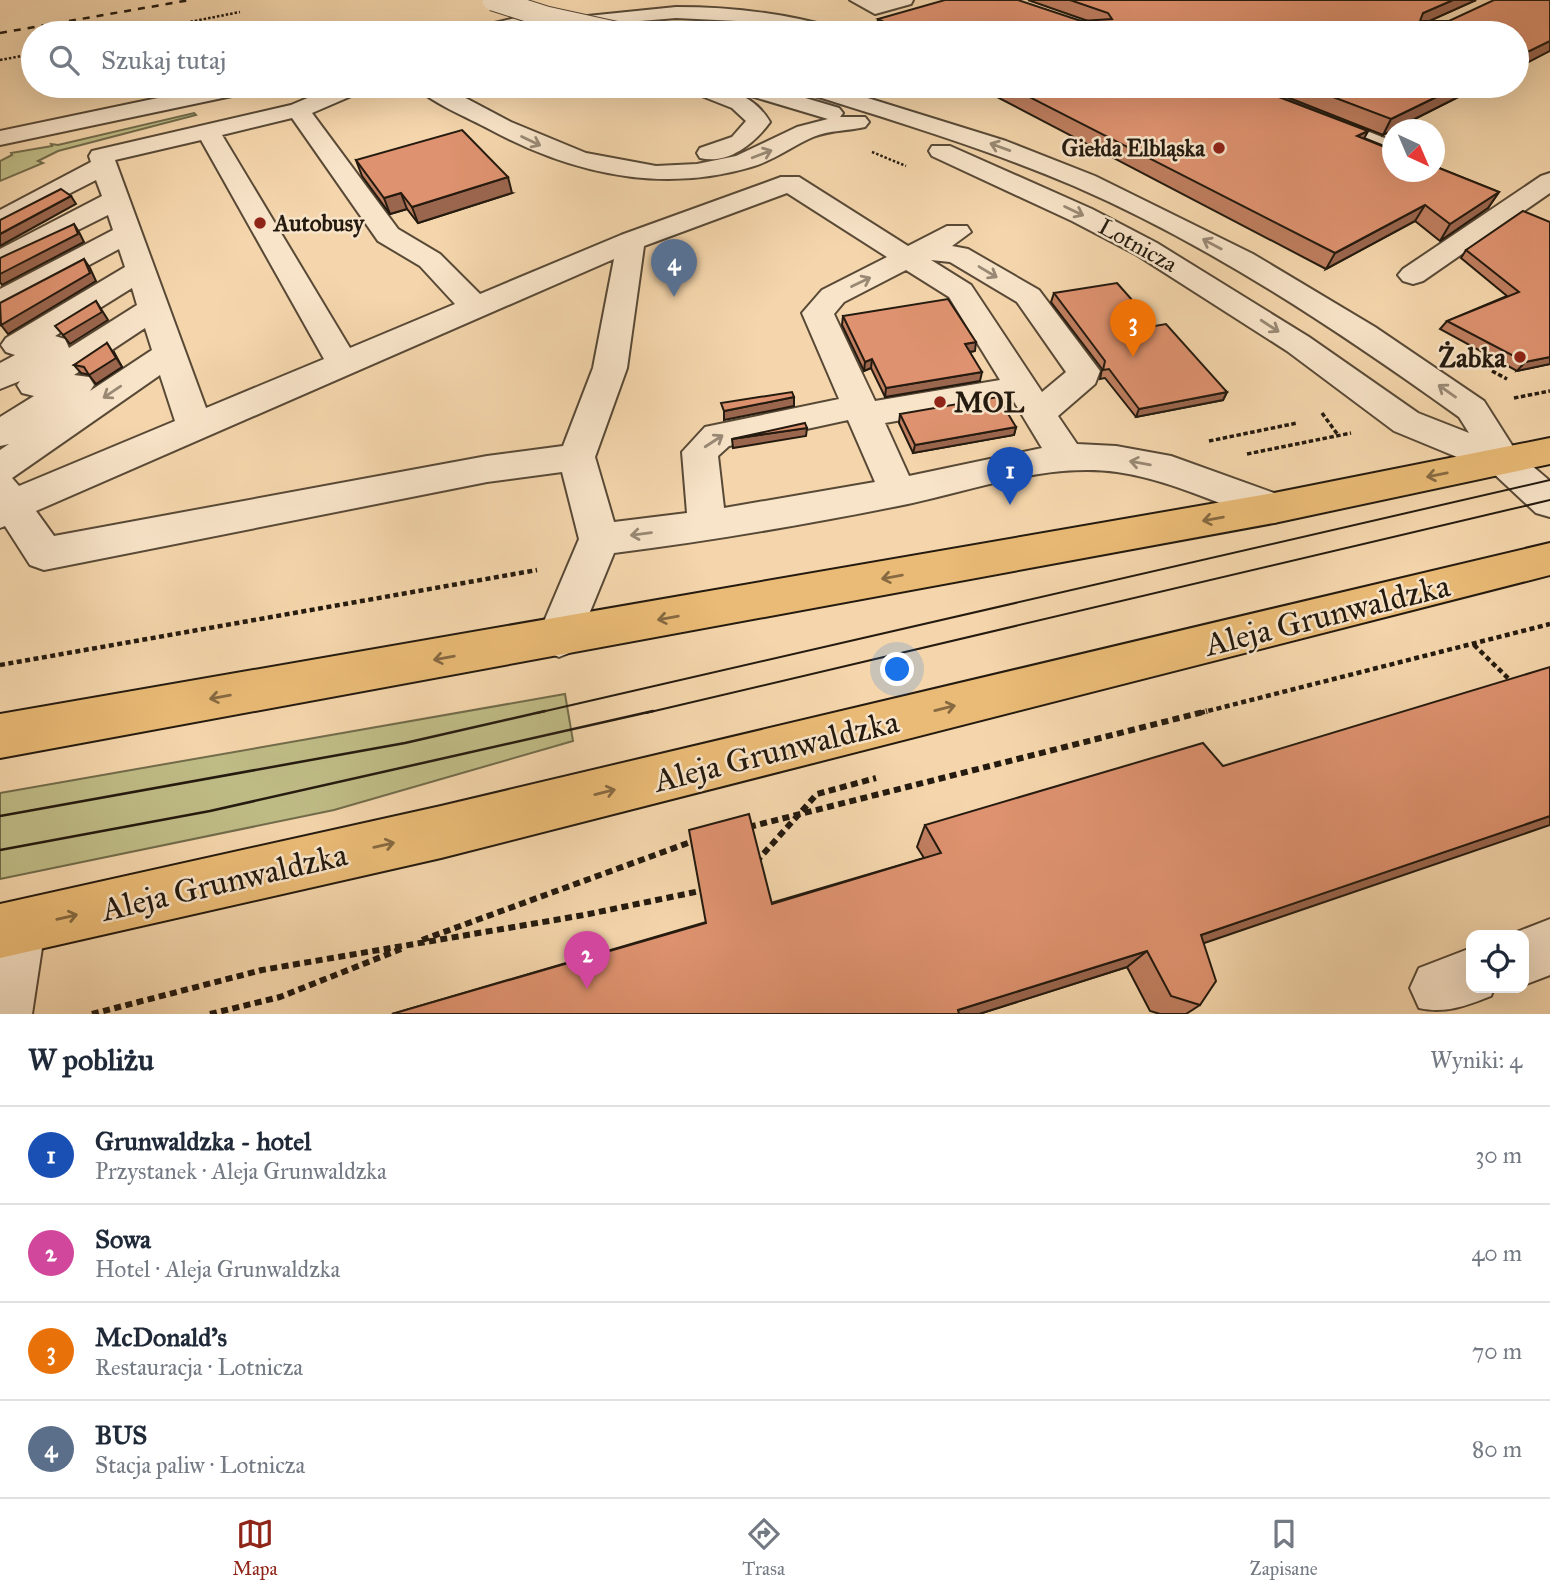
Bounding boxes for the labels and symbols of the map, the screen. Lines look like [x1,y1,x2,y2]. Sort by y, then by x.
north arrow [1382,119,1445,182]
place label: Giełda Elbląska [1062,134,1206,162]
one-way arrow [520,135,541,149]
one-way arrow [989,140,1011,152]
marker: Giełda Elbląska [1211,140,1227,156]
one-way arrow [751,147,773,160]
one-way arrow [1063,205,1084,218]
place label: Autobusy [272,209,365,238]
street label: Lotnicza [1094,212,1182,278]
marker: Autobusy [252,215,268,231]
one-way arrow [1203,237,1223,251]
pin: 4 [651,239,697,297]
one-way arrow [977,265,997,279]
one-way arrow [850,275,871,289]
pin: 3 [1110,299,1156,357]
one-way arrow [1260,319,1279,333]
place label: Żabka [1438,340,1507,375]
marker: Żabka [1512,349,1528,365]
one-way arrow [1438,384,1457,398]
one-way arrow [103,385,122,399]
place label: MOL [954,385,1025,420]
marker: MOL [932,394,948,410]
one-way arrow [704,434,723,449]
pin: 1 [987,447,1033,505]
one-way arrow [1129,456,1152,469]
one-way arrow [1426,469,1449,483]
one-way arrow [1202,513,1225,526]
one-way arrow [630,527,652,540]
street label: Aleja Grunwaldzka [1199,565,1454,665]
one-way arrow [881,571,904,585]
one-way arrow [657,612,680,625]
one-way arrow [433,652,456,665]
your location [880,652,914,686]
one-way arrow [209,691,232,705]
street label: Aleja Grunwaldzka [648,701,903,801]
one-way arrow [933,701,956,714]
one-way arrow [593,784,616,798]
street label: Aleja Grunwaldzka [95,834,351,930]
one-way arrow [372,837,395,851]
one-way arrow [55,910,78,923]
pin: 2 [564,931,610,989]

